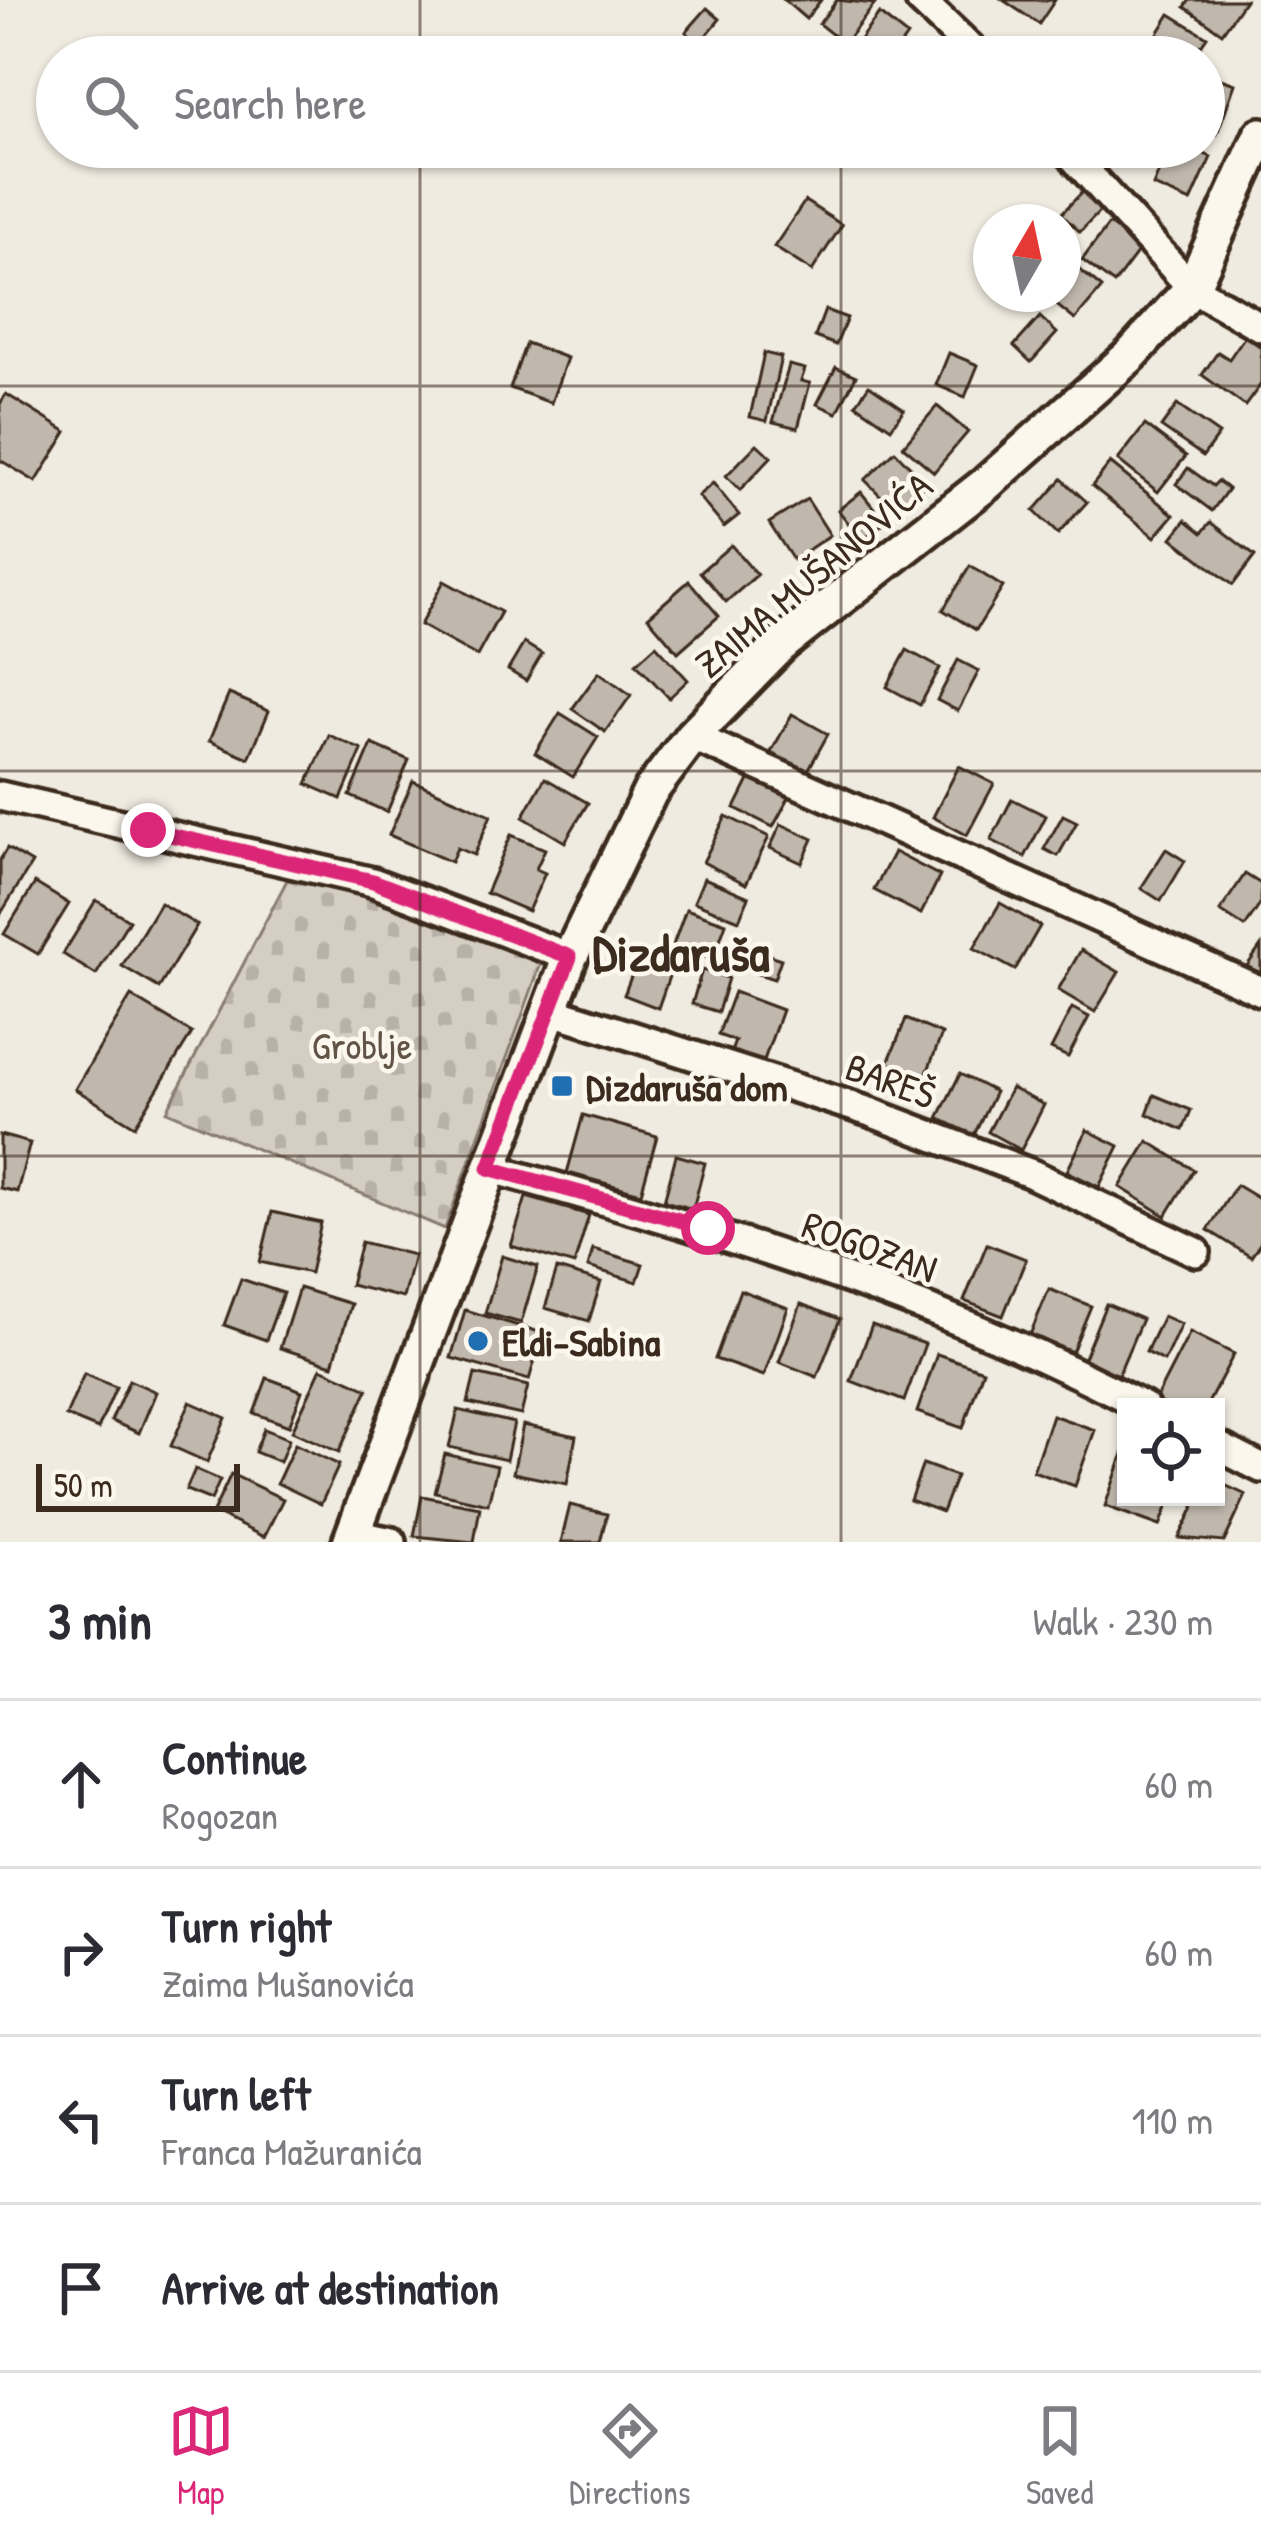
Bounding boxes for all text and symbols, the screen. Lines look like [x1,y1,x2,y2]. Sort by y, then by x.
search box [36,36,1225,168]
icon: search [78,69,144,135]
text: Search here [174,72,366,133]
north arrow [973,204,1081,312]
street label: ZAIMA MUŠANOVIĆA [683,459,943,689]
route end [121,803,175,857]
district label: Dizdaruša [592,918,770,987]
park label: Groblje [312,1018,412,1071]
street label: BAREŠ [839,1039,943,1121]
place label: Dizdaruša dom [586,1060,788,1113]
marker: Dizdaruša dom [549,1073,575,1099]
street label: ROGOZAN [795,1197,945,1295]
route start [681,1201,735,1255]
place label: Eldi-Sabina [502,1315,661,1368]
marker: Eldi-Sabina [465,1328,491,1354]
map controls [1117,1398,1225,1506]
button: locate [1117,1398,1225,1506]
scale bar [36,1458,240,1511]
text: 50 m [54,1463,113,1507]
text: 3 min [48,1586,152,1655]
text: Walk · 230 m [1033,1594,1213,1647]
text: Continue [162,1727,307,1788]
icon: ahead [48,1751,114,1817]
text: 60 m [1144,1757,1213,1810]
text: Rogozan [162,1788,278,1841]
text: Turn right [162,1895,331,1956]
icon: right [48,1919,114,1985]
text: 60 m [1144,1925,1213,1978]
text: Zaima Mušanovića [162,1956,414,2009]
text: Turn left [162,2063,311,2124]
icon: left [48,2087,114,2153]
text: 110 m [1132,2093,1213,2146]
text: Franca Mažuranića [162,2124,422,2177]
icon: arrive [48,2255,114,2321]
text: Arrive at destination [162,2257,499,2318]
tab: Map [168,2398,234,2514]
tab: Directions [569,2398,691,2514]
tab: Saved [1026,2398,1093,2514]

